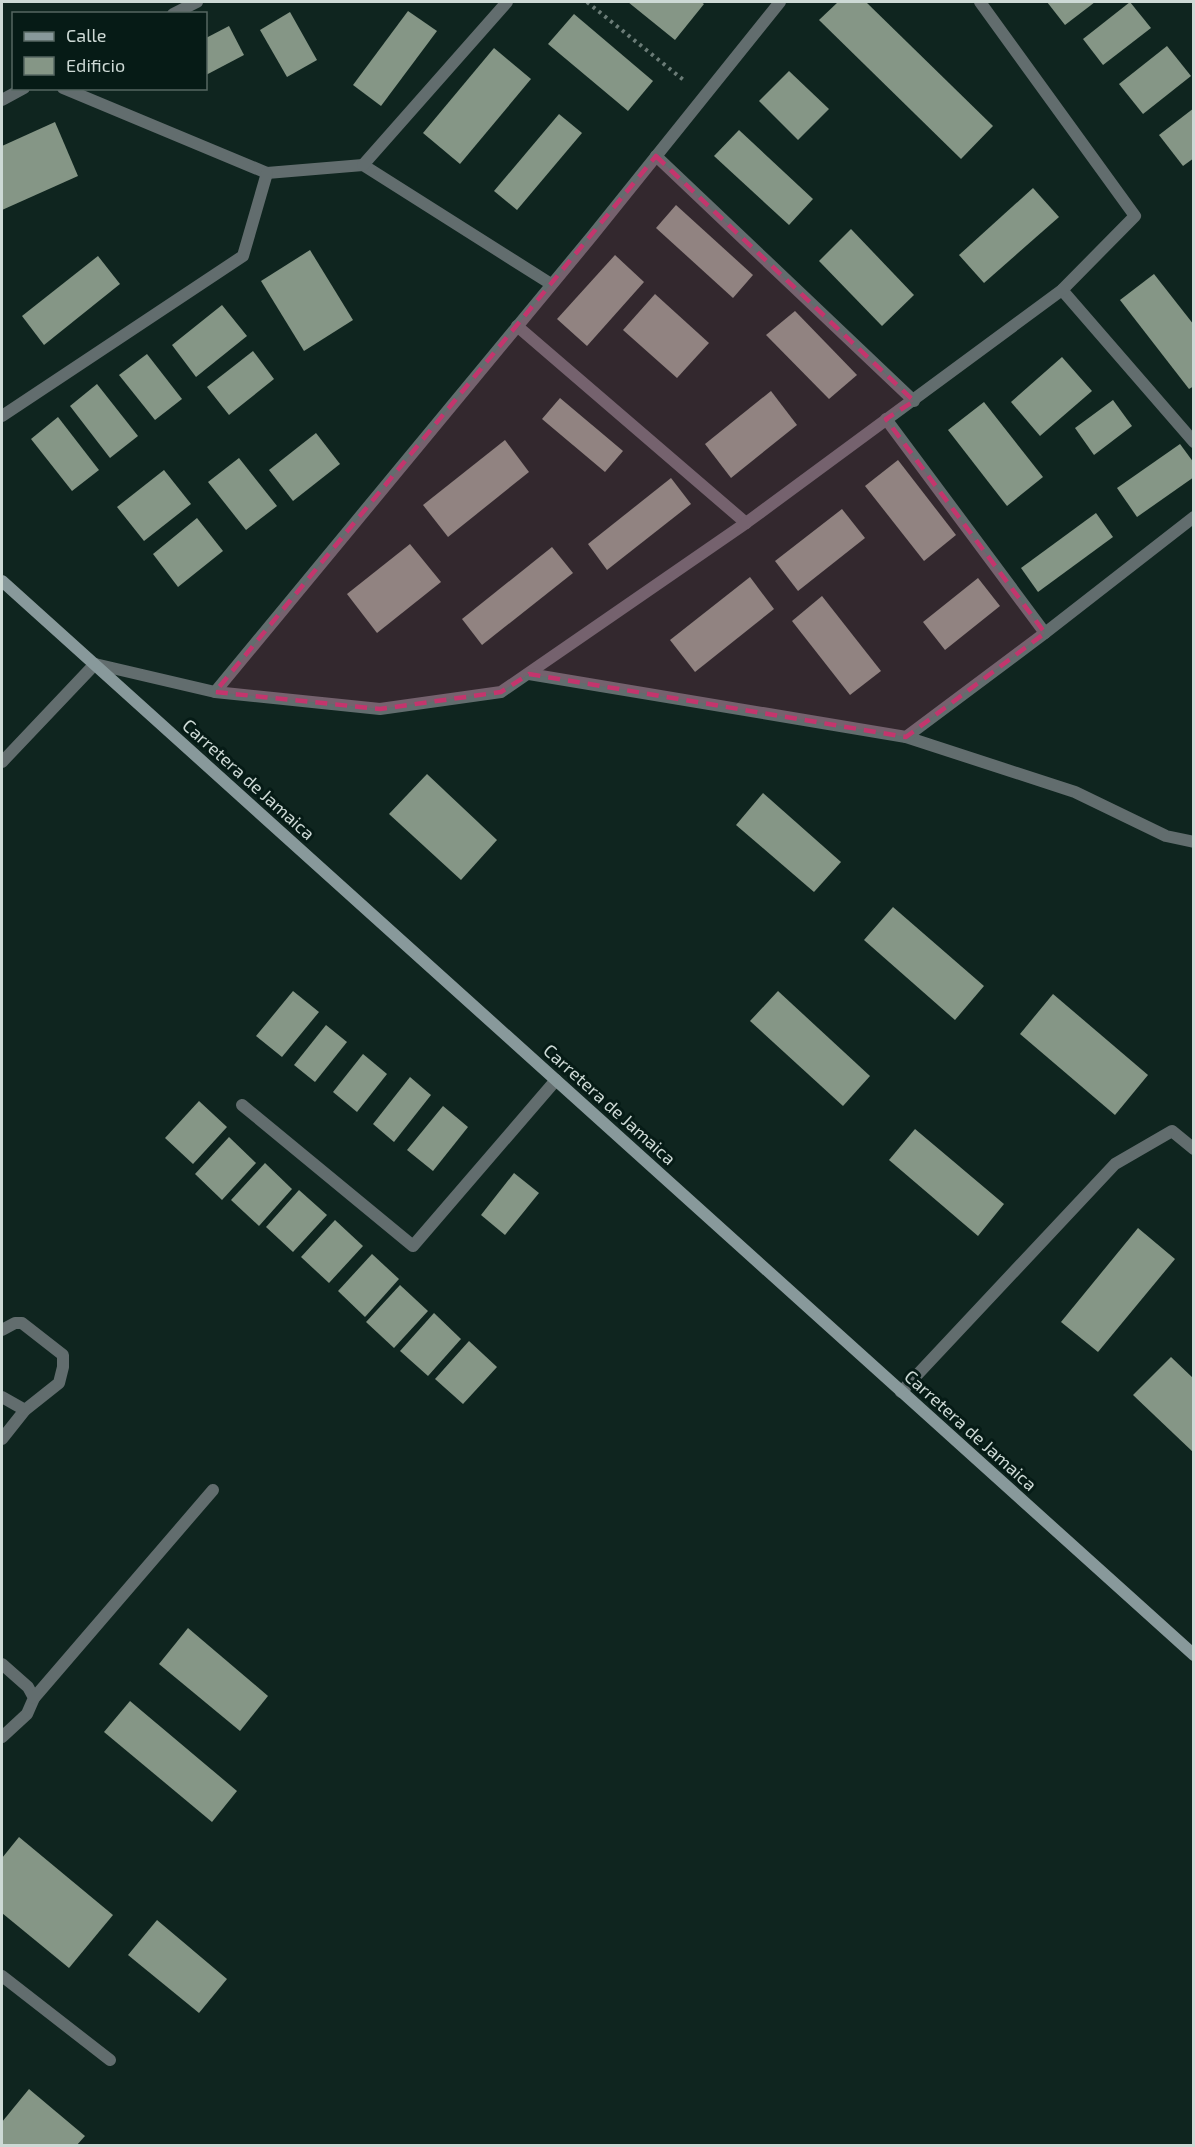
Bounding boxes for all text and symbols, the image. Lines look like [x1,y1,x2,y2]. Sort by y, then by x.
legend [12,12,207,90]
text: Calle [66,24,107,46]
text: Edificio [66,54,125,76]
street label: Carretera de Jamaica [178,714,320,844]
street label: Carretera de Jamaica [539,1039,681,1169]
street label: Carretera de Jamaica [900,1365,1042,1495]

